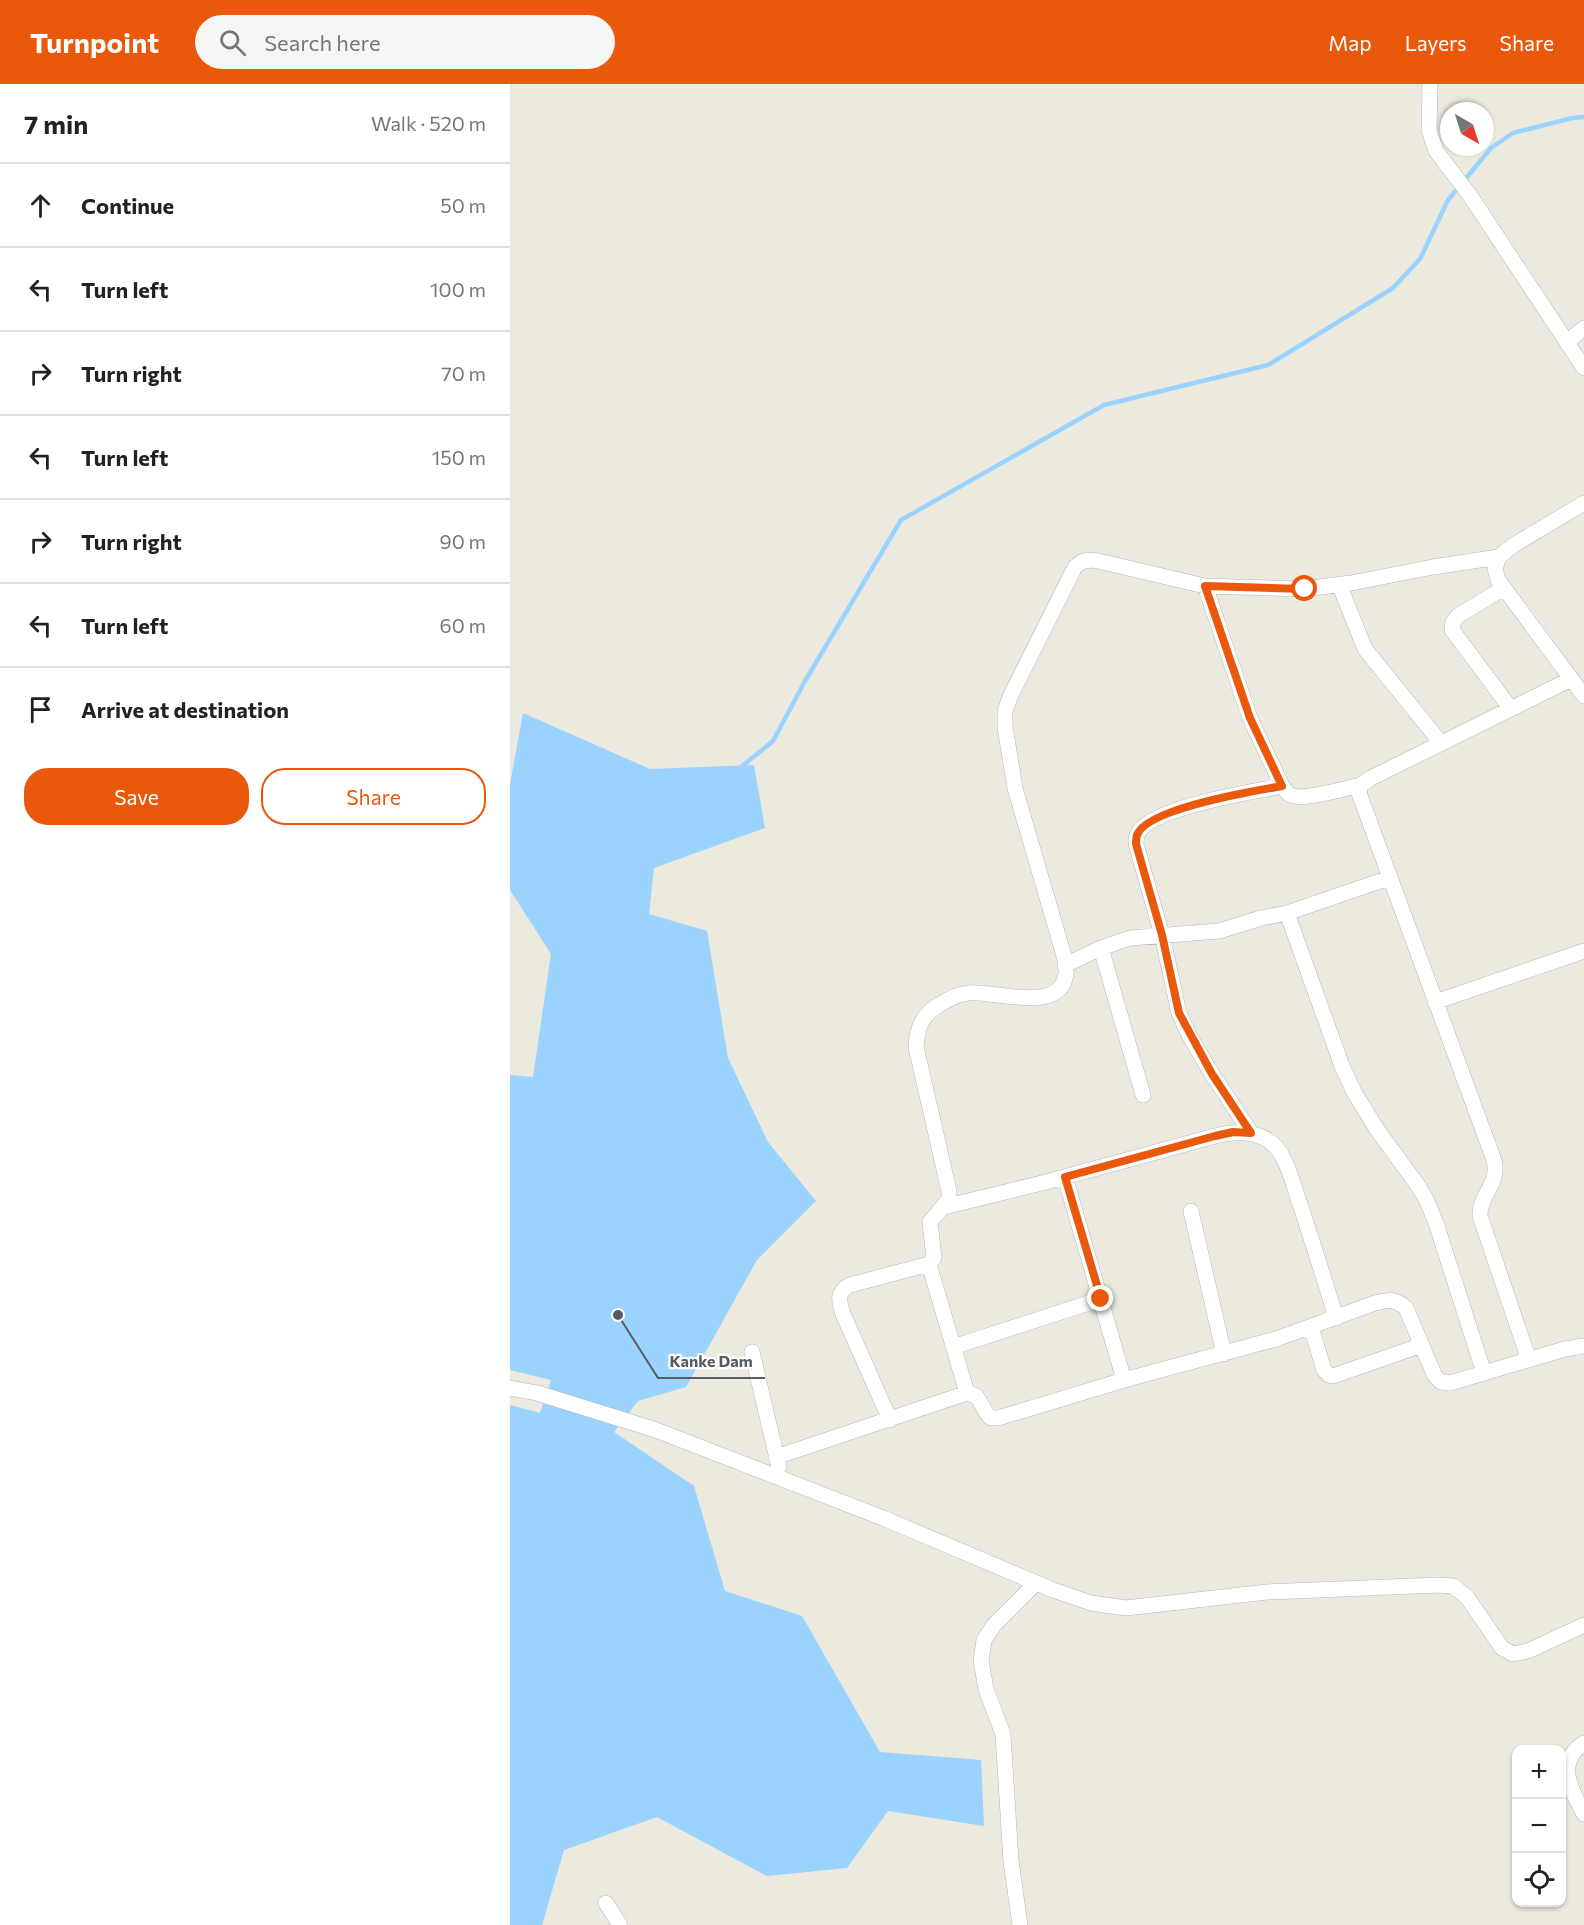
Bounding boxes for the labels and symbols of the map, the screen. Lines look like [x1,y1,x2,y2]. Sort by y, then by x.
north arrow [1440,102,1494,156]
route start [1291,575,1317,601]
route end [1087,1285,1113,1311]
callout: Kanke Dam [658,1344,765,1378]
text: Kanke Dam [669,1351,753,1370]

